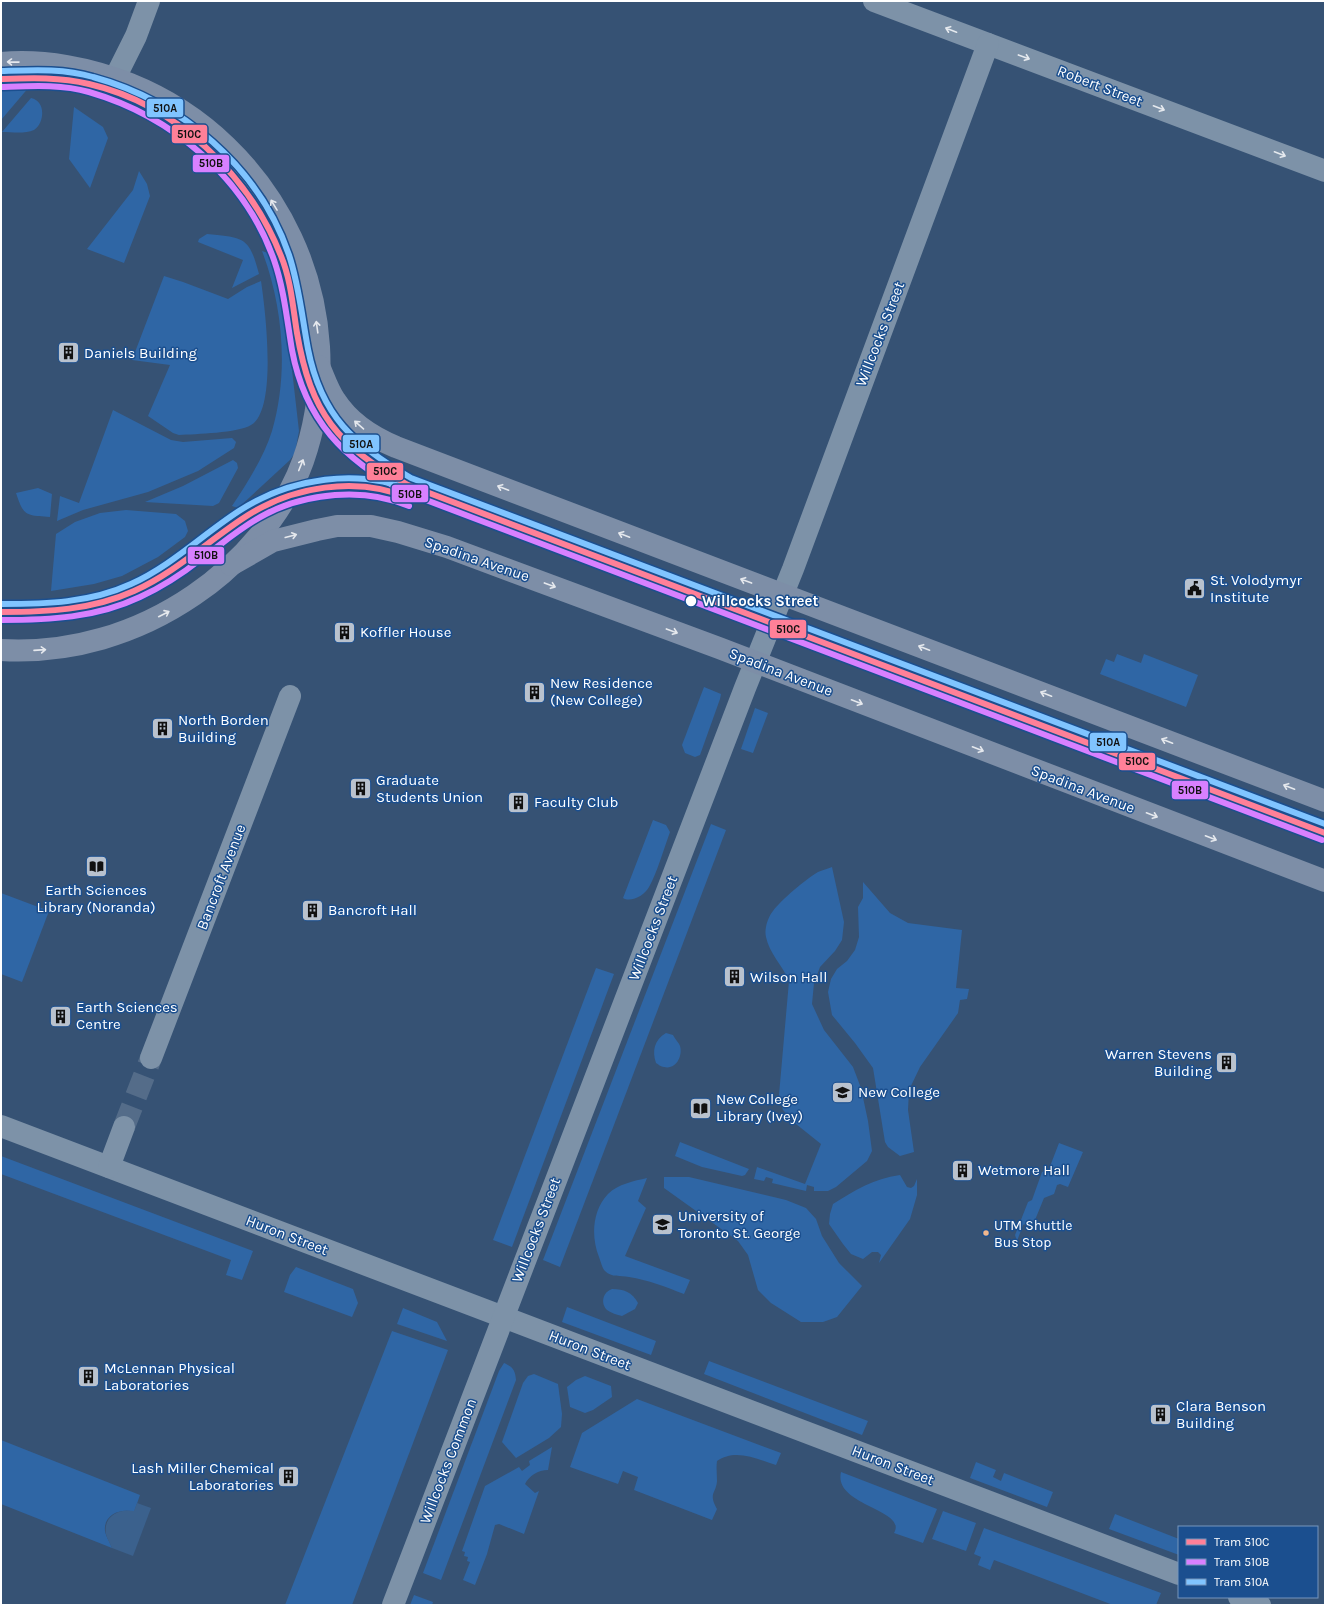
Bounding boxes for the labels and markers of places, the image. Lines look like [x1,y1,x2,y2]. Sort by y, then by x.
building icon: Daniels Building [55,340,81,366]
place label: Daniels Building [84,344,198,362]
place label: St. Volodymyr Institute [1210,571,1302,606]
public building icon: St. Volodymyr Institute [1181,576,1207,602]
place label: Willcocks Street [702,592,818,610]
marker: Willcocks Street [684,594,698,608]
building icon: Koffler House [331,619,357,645]
place label: Koffler House [360,623,451,641]
place label: New Residence (New College) [550,674,653,709]
building icon: New Residence (New College) [522,679,548,705]
place label: North Borden Building [178,711,269,746]
building icon: North Borden Building [150,716,176,742]
place label: Graduate Students Union [376,771,483,806]
building icon: Graduate Students Union [347,776,373,802]
building icon: Faculty Club [505,789,531,815]
place label: Faculty Club [534,793,618,811]
library icon: Earth Sciences Library (Noranda) [83,854,109,880]
place label: Earth Sciences Library (Noranda) [36,881,156,916]
building icon: Bancroft Hall [300,897,326,923]
place label: Bancroft Hall [328,901,417,919]
building icon: Wilson Hall [721,964,747,990]
place label: Wilson Hall [750,968,827,986]
place label: Earth Sciences Centre [76,998,178,1033]
building icon: Earth Sciences Centre [48,1003,74,1029]
place label: Warren Stevens Building [1105,1045,1213,1080]
building icon: Warren Stevens Building [1214,1050,1240,1076]
school or university icon: New College [830,1079,856,1105]
place label: New College [858,1083,940,1101]
place label: New College Library (Ivey) [716,1090,803,1125]
library icon: New College Library (Ivey) [688,1095,714,1121]
building icon: Wetmore Hall [950,1157,976,1183]
place label: Wetmore Hall [978,1161,1070,1179]
place label: University of Toronto St. George [678,1207,800,1242]
school or university icon: University of Toronto St. George [650,1212,676,1238]
place label: UTM Shuttle Bus Stop [994,1217,1072,1251]
marker: UTM Shuttle Bus Stop [981,1228,991,1238]
place label: McLennan Physical Laboratories [104,1359,235,1394]
building icon: McLennan Physical Laboratories [75,1364,101,1390]
place label: Clara Benson Building [1176,1397,1266,1432]
building icon: Clara Benson Building [1147,1402,1173,1428]
place label: Lash Miller Chemical Laboratories [131,1459,274,1494]
building icon: Lash Miller Chemical Laboratories [276,1464,302,1490]

